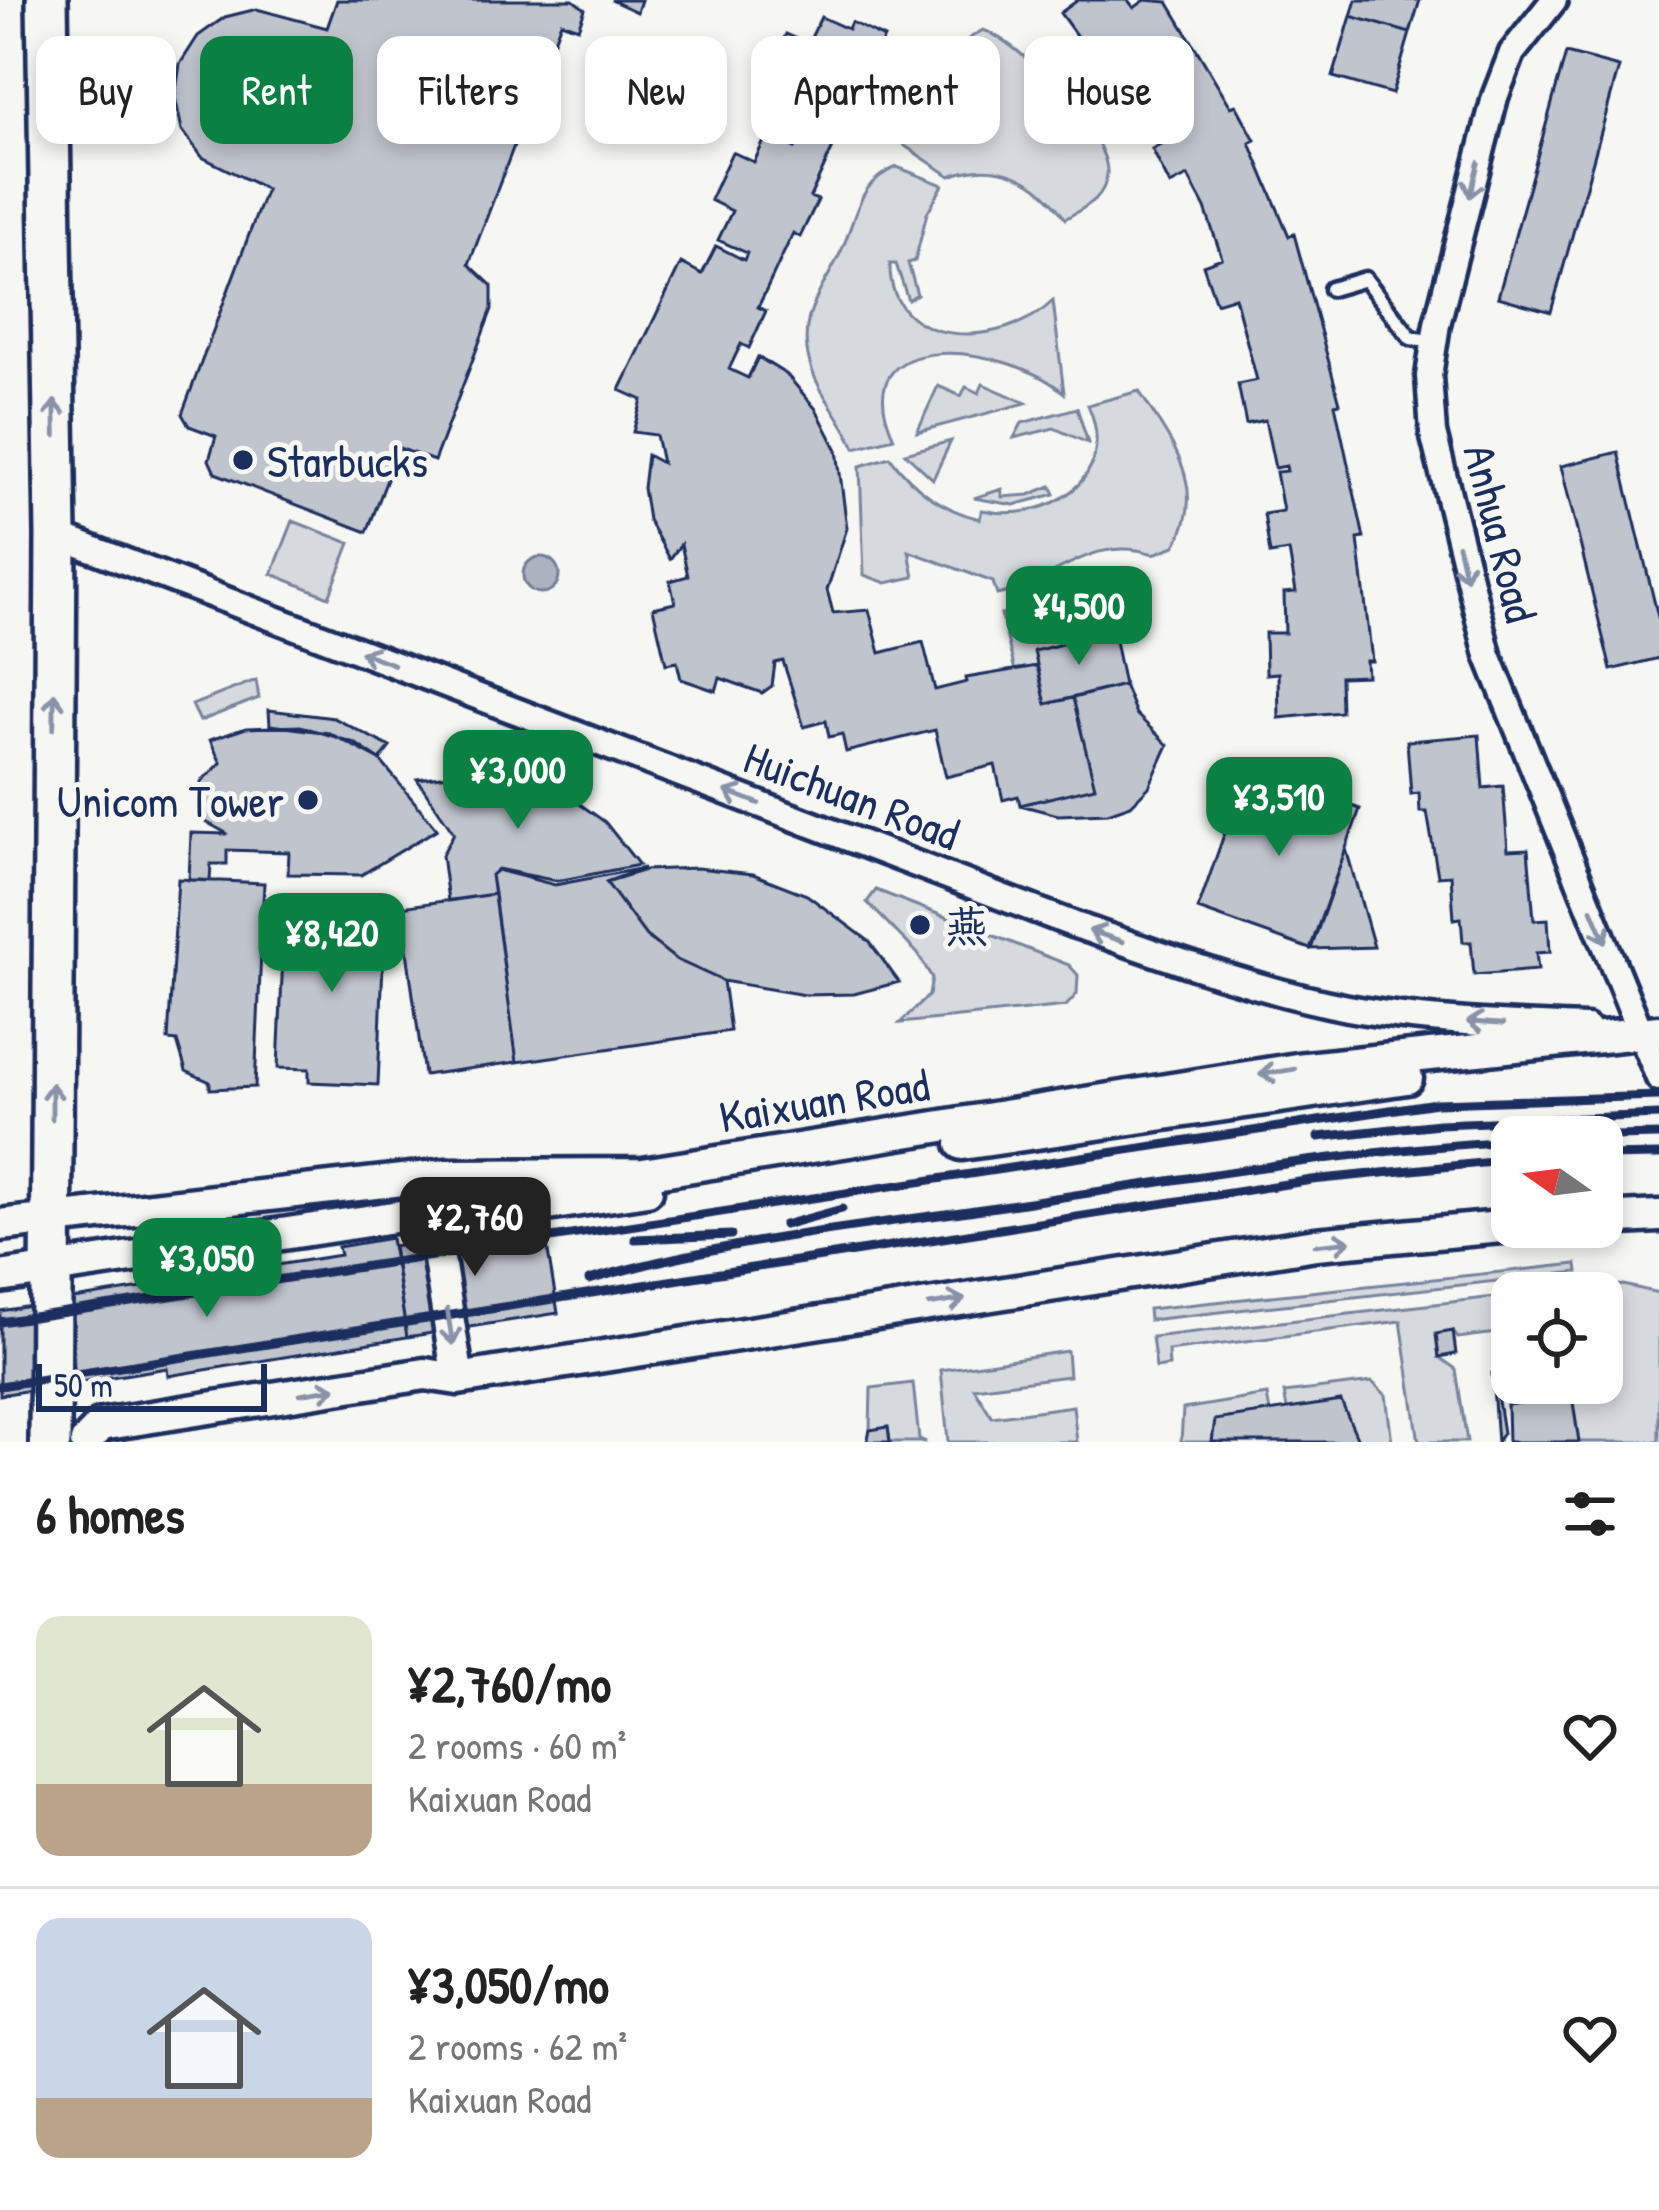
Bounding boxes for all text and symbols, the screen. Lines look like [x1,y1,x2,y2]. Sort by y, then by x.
chip: Buy [36,36,176,144]
chip: Rent [200,36,353,144]
chip: Filters [377,36,561,144]
chip: New [585,36,727,144]
chip: Apartment [751,36,1000,144]
chip: House [1024,36,1194,144]
one-way arrow [1461,160,1483,198]
one-way arrow [43,399,66,438]
place label: Starbucks [267,430,428,491]
street label: Anhua Road [1450,438,1552,628]
marker: Starbucks [230,447,256,473]
one-way arrow [1451,542,1474,580]
pin: ¥4,500 [981,566,1177,668]
text: ¥4,500 [1033,578,1125,631]
one-way arrow [360,645,397,667]
one-way arrow [43,692,65,731]
street label: Huichuan Road [736,726,968,864]
pin: ¥3,000 [420,730,616,832]
text: ¥3,000 [470,742,566,795]
pin: ¥3,510 [1181,757,1377,859]
text: ¥3,510 [1233,769,1325,822]
place label: Unicom Tower [57,770,284,831]
one-way arrow [724,785,761,807]
marker: Unicom Tower [295,787,321,813]
pin: ¥8,420 [234,893,430,995]
place label: 燕 [944,895,989,956]
text: ¥8,420 [285,905,379,958]
one-way arrow [1590,907,1611,944]
marker: 燕 [907,912,933,938]
one-way arrow [1088,924,1125,945]
one-way arrow [1466,1012,1505,1035]
street label: Kaixuan Road [715,1053,933,1147]
one-way arrow [1258,1062,1297,1085]
one-way arrow [41,1082,63,1121]
north arrow [1491,1116,1623,1248]
map controls [1491,1116,1623,1404]
pin: ¥2,760 [377,1177,573,1279]
text: ¥2,760 [427,1189,523,1242]
pin: ¥3,050 [109,1218,305,1320]
text: ¥3,050 [160,1230,254,1283]
one-way arrow [1313,1231,1352,1253]
button: locate [1491,1272,1623,1404]
one-way arrow [927,1290,966,1313]
one-way arrow [439,1307,462,1346]
scale bar [36,1358,267,1411]
text: 50 m [54,1363,113,1407]
one-way arrow [298,1378,337,1401]
text: 6 homes [36,1480,185,1549]
icon: filters [1557,1481,1623,1547]
text: ¥2,760/mo [408,1649,611,1718]
icon: home [132,1664,276,1808]
icon: heart [1557,1703,1623,1769]
text: 2 rooms · 60 m² [408,1718,626,1771]
text: Kaixuan Road [408,1771,591,1824]
text: ¥3,050/mo [408,1950,609,2019]
icon: home [132,1966,276,2110]
icon: heart [1557,2005,1623,2071]
text: 2 rooms · 62 m² [408,2019,627,2072]
text: Kaixuan Road [408,2072,591,2125]

